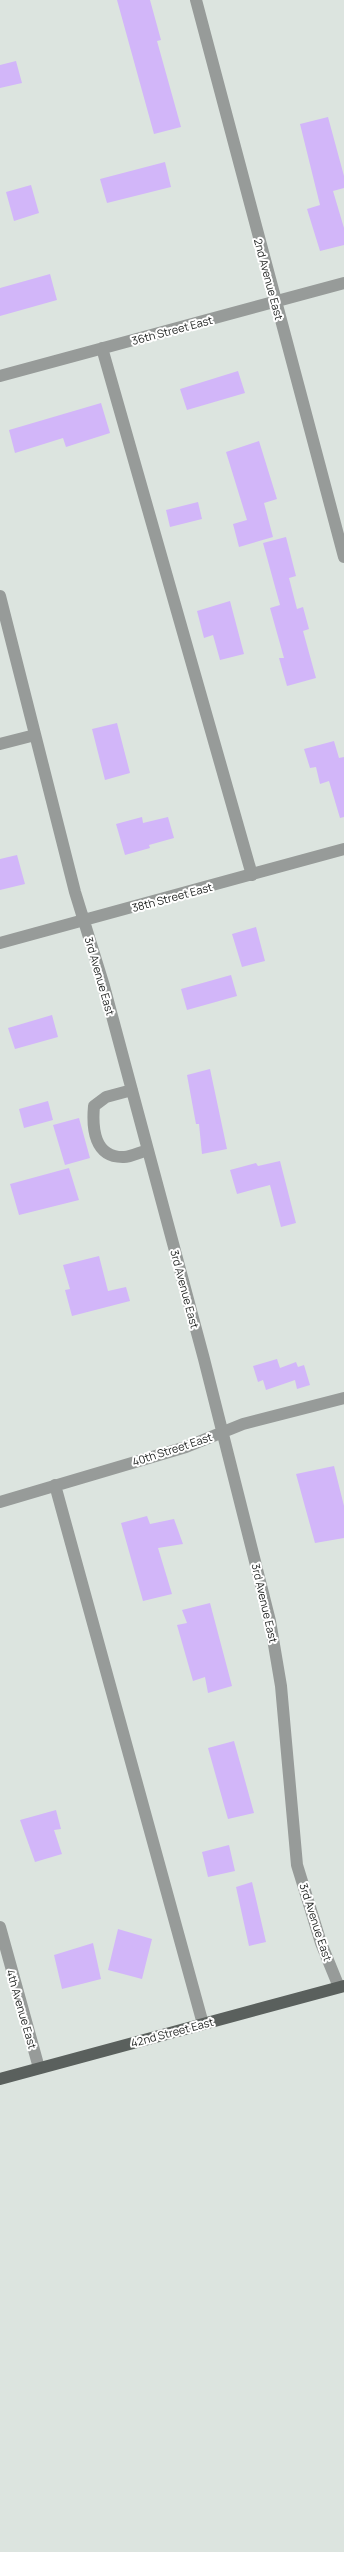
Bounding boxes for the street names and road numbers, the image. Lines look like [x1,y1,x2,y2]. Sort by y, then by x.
street label: 2nd Avenue East [251,237,287,321]
street label: 36th Street East [130,312,214,348]
street label: 38th Street East [130,879,214,915]
street label: 3rd Avenue East [82,935,118,1017]
street label: 3rd Avenue East [167,1248,203,1330]
street label: 40th Street East [130,1429,214,1469]
street label: 3rd Avenue East [249,1562,281,1644]
street label: 3rd Avenue East [296,1881,336,1963]
street label: 4th Avenue East [3,1967,41,2051]
street label: 42nd Street East [129,2014,215,2050]

